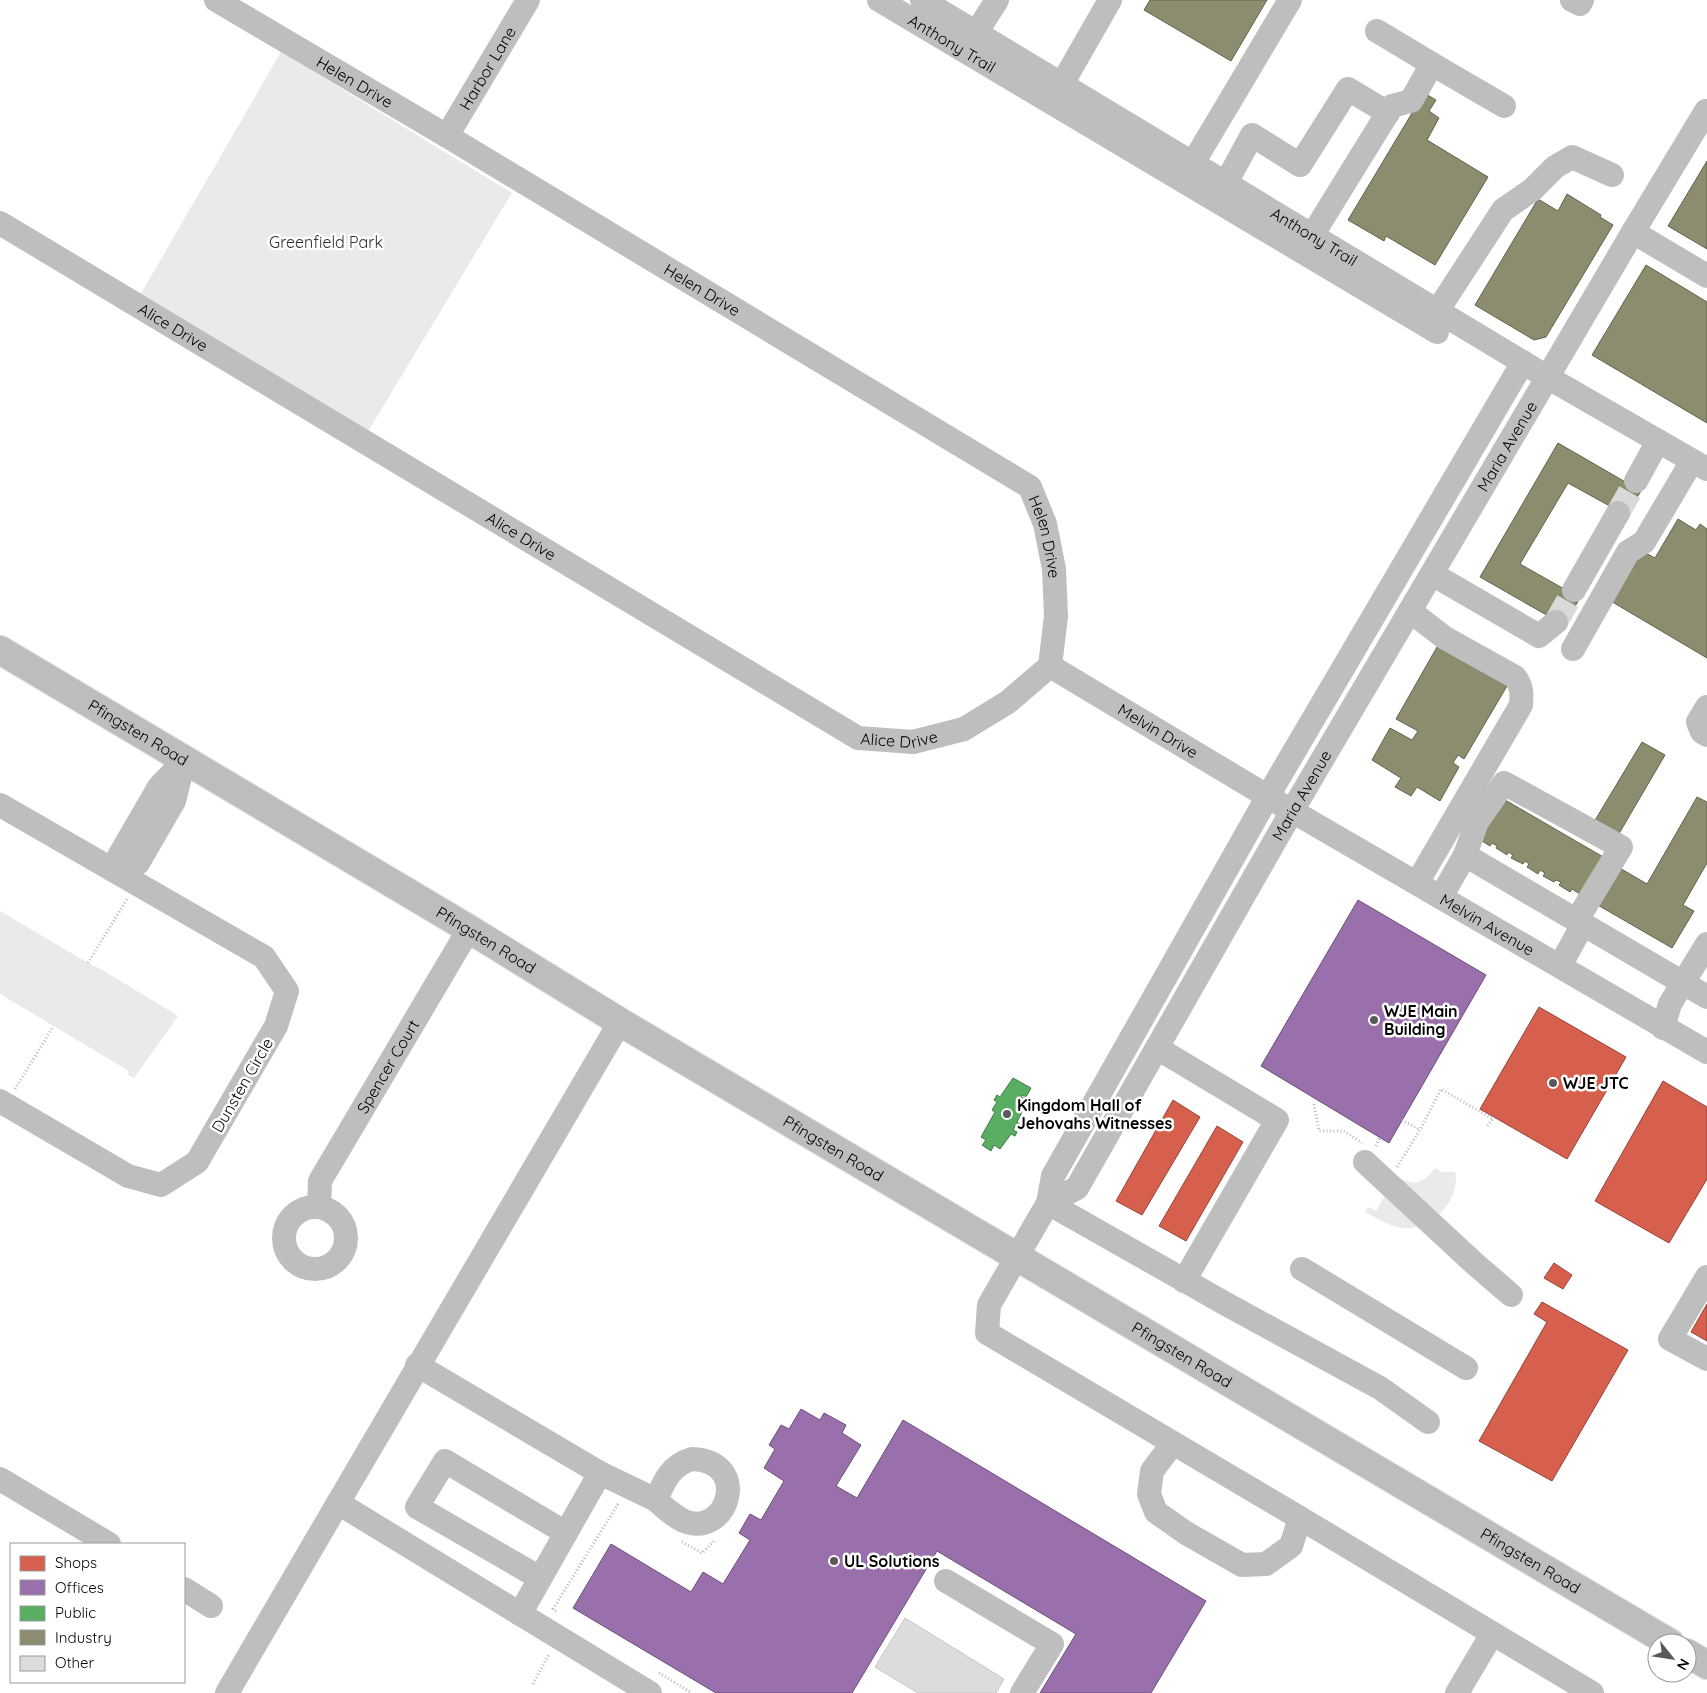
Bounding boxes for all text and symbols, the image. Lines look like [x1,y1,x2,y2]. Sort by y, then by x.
street label: Anthony Trail [905,10,999,77]
street label: Harbor Lane [455,23,520,114]
street label: Helen Drive [313,51,397,112]
street label: Anthony Trail [1267,203,1361,270]
park label: Greenfield Park [269,232,383,252]
street label: Helen Drive [661,259,744,320]
street label: Alice Drive [135,298,212,356]
street label: Maria Avenue [1473,397,1541,495]
street label: Helen Drive [1024,492,1064,579]
street label: Alice Drive [483,507,560,564]
street label: Pfingsten Road [85,695,192,770]
street label: Melvin Drive [1114,699,1202,762]
street label: Alice Drive [860,726,940,752]
street label: Maria Avenue [1267,746,1336,844]
street label: Melvin Avenue [1437,889,1538,960]
street label: Pfingsten Road [433,902,540,978]
place label: WJE Main Building [1384,1001,1458,1039]
marker: WJE Main Building [1368,1014,1380,1026]
street label: Spencer Court [352,1016,423,1117]
street label: Dunsten Circle [207,1034,277,1136]
place label: WJE JTC [1563,1073,1629,1093]
marker: WJE JTC [1547,1077,1559,1089]
place label: Kingdom Hall of Jehovahs Witnesses [1017,1095,1172,1133]
marker: Kingdom Hall of Jehovahs Witnesses [1001,1108,1013,1120]
street label: Pfingsten Road [780,1111,887,1186]
street label: Pfingsten Road [1128,1317,1236,1392]
street label: Pfingsten Road [1477,1523,1584,1598]
legend [10,1543,185,1683]
place label: UL Solutions [844,1551,940,1571]
text: Shops [55,1553,97,1572]
marker: UL Solutions [828,1555,840,1567]
text: Offices [55,1578,104,1597]
text: Public [55,1603,96,1622]
text: Industry [55,1628,112,1647]
north arrow [1647,1633,1697,1683]
text: Other [55,1653,95,1672]
text: N [1673,1656,1694,1673]

